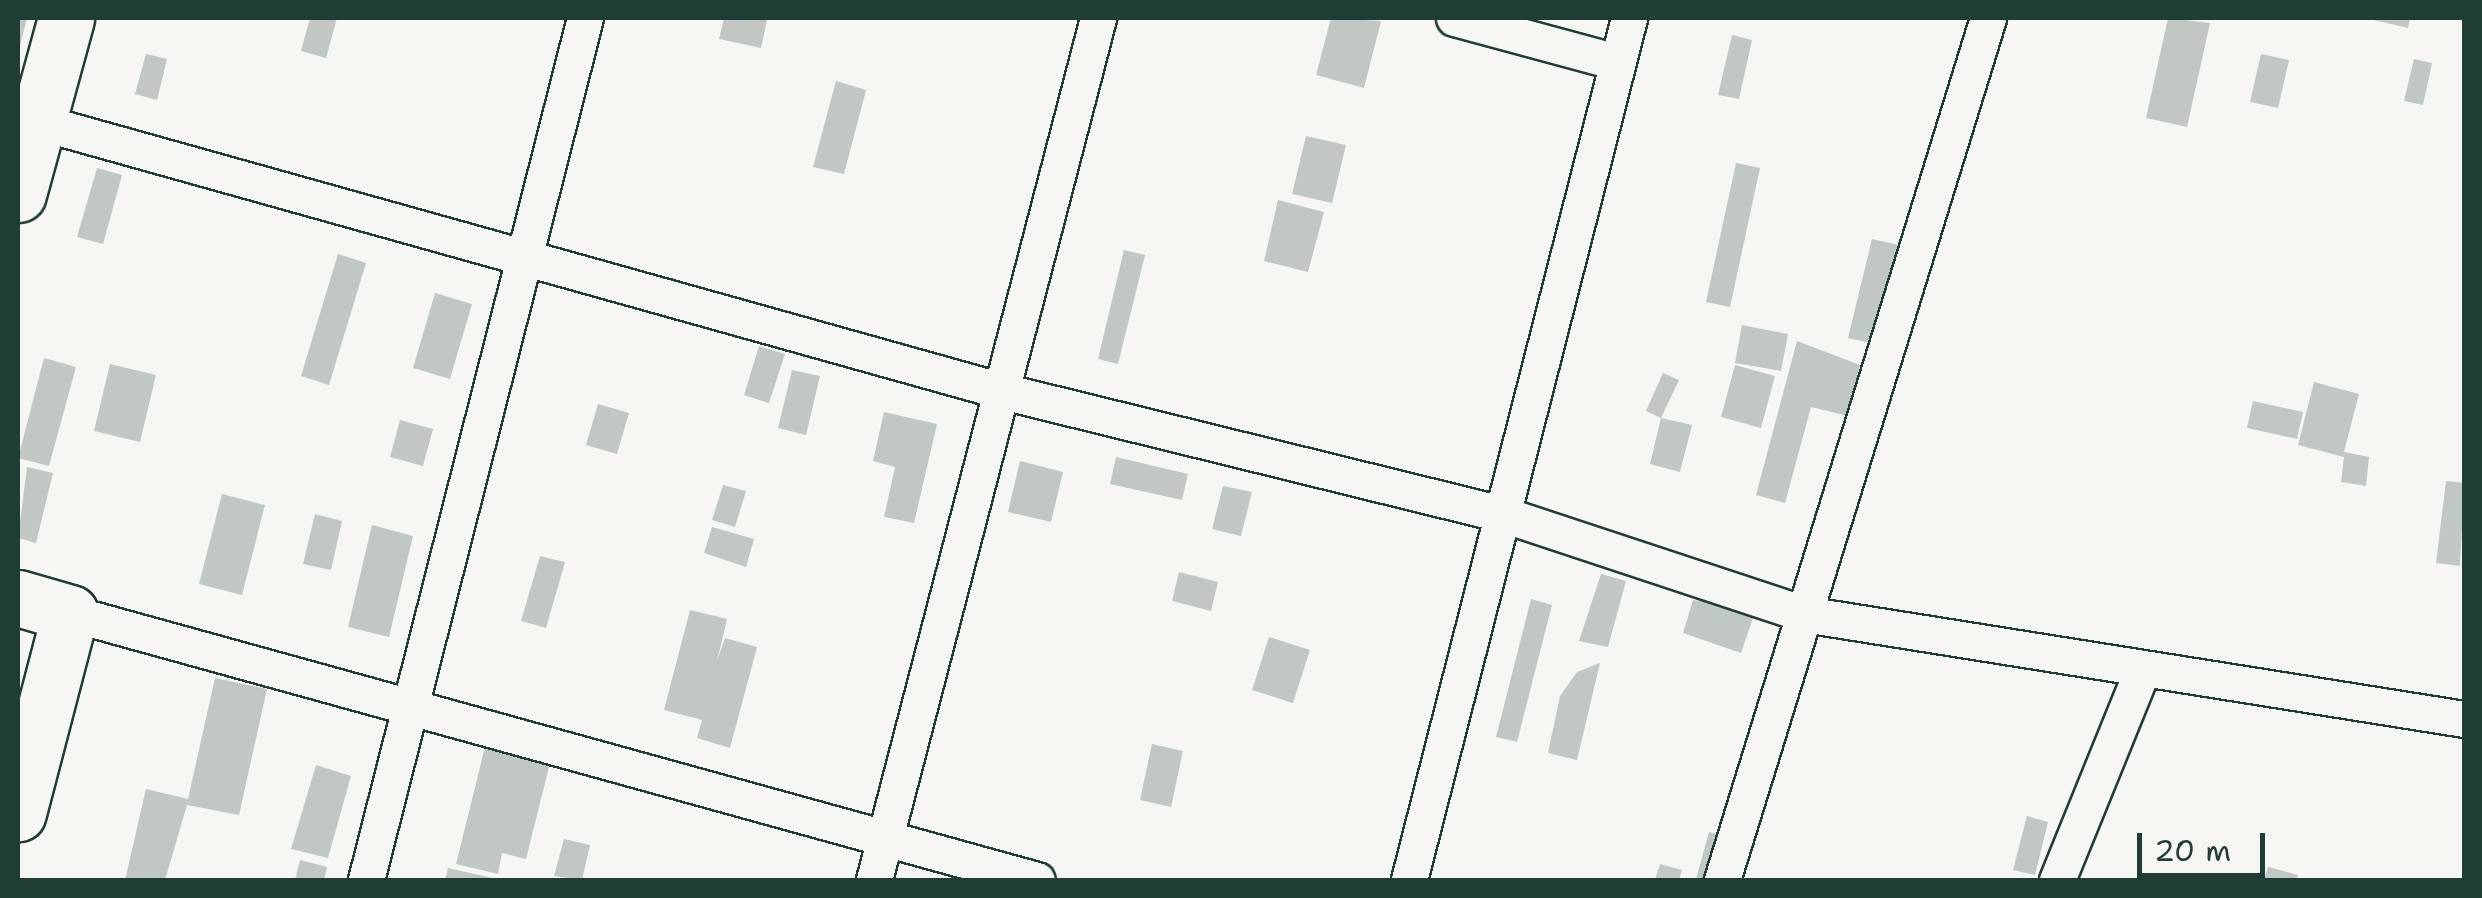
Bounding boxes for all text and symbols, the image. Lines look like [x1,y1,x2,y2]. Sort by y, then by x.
scale bar [2142,813,2270,875]
text: 20 m [2154,830,2231,871]

